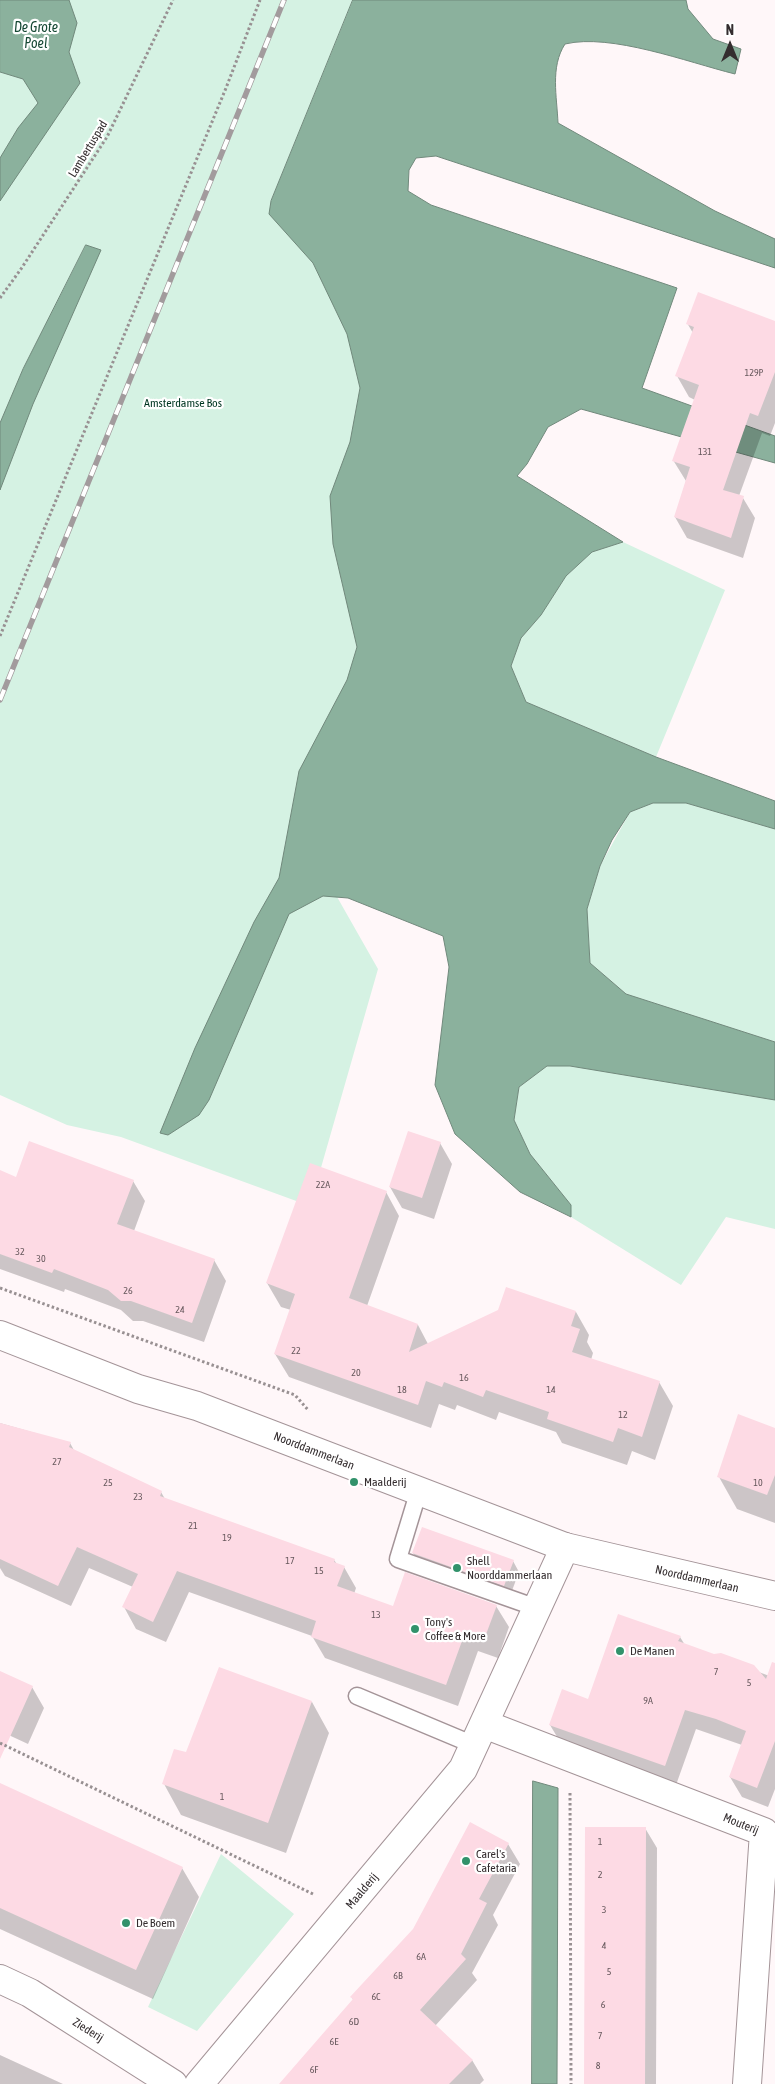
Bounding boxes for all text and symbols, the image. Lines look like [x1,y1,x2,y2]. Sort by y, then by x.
water label: De Grote Poel [14,20,58,52]
north arrow [705,20,755,70]
text: N [726,22,734,38]
street label: Lambertuspad [65,118,111,180]
house number: 129P [745,367,763,379]
park label: Amsterdamse Bos [144,396,222,410]
house number: 131 [698,446,712,458]
house number: 22A [316,1179,330,1191]
house number: 32 [15,1246,25,1258]
house number: 30 [36,1253,46,1265]
house number: 26 [123,1285,133,1297]
house number: 24 [175,1304,185,1316]
house number: 22 [291,1345,301,1357]
house number: 20 [351,1367,361,1379]
house number: 16 [459,1372,469,1384]
house number: 18 [397,1384,407,1396]
house number: 14 [546,1384,556,1396]
house number: 12 [618,1409,628,1421]
street label: Noorddammerlaan [272,1429,356,1473]
house number: 27 [52,1456,62,1468]
place label: Maalderij [364,1475,406,1489]
marker: Maalderij [348,1476,360,1488]
house number: 25 [103,1477,113,1489]
house number: 10 [753,1477,763,1489]
house number: 23 [133,1491,143,1503]
house number: 21 [188,1520,198,1532]
house number: 19 [222,1532,232,1544]
place label: Shell Noorddammerlaan [467,1554,552,1582]
house number: 17 [285,1555,295,1567]
marker: Shell Noorddammerlaan [451,1562,463,1574]
street label: Noorddammerlaan [654,1562,740,1596]
house number: 15 [314,1565,324,1577]
house number: 13 [371,1609,381,1621]
place label: Tony's Coffee & More [425,1615,486,1643]
marker: Tony's Coffee & More [409,1623,421,1635]
place label: De Manen [630,1644,675,1658]
marker: De Manen [614,1645,626,1657]
house number: 7 [714,1666,718,1678]
house number: 5 [747,1677,751,1689]
house number: 9A [643,1695,653,1707]
house number: 1 [220,1791,224,1803]
street label: Mouterij [721,1810,761,1838]
house number: 1 [598,1836,602,1848]
place label: Carel's Cafetaria [476,1847,517,1875]
marker: Carel's Cafetaria [460,1855,472,1867]
house number: 2 [598,1869,602,1881]
street label: Maalderij [343,1870,381,1912]
house number: 3 [602,1904,606,1916]
place label: De Boem [136,1916,175,1930]
marker: De Boem [120,1917,132,1929]
house number: 4 [602,1940,606,1952]
house number: 6A [416,1951,426,1963]
house number: 5 [607,1966,611,1978]
house number: 6B [393,1970,403,1982]
house number: 6C [371,1991,381,2003]
house number: 6 [601,1999,605,2011]
street label: Ziederij [70,2015,106,2045]
house number: 6D [349,2016,359,2028]
house number: 7 [598,2030,602,2042]
house number: 6E [330,2036,338,2048]
house number: 8 [596,2060,600,2072]
house number: 6F [310,2064,318,2076]

